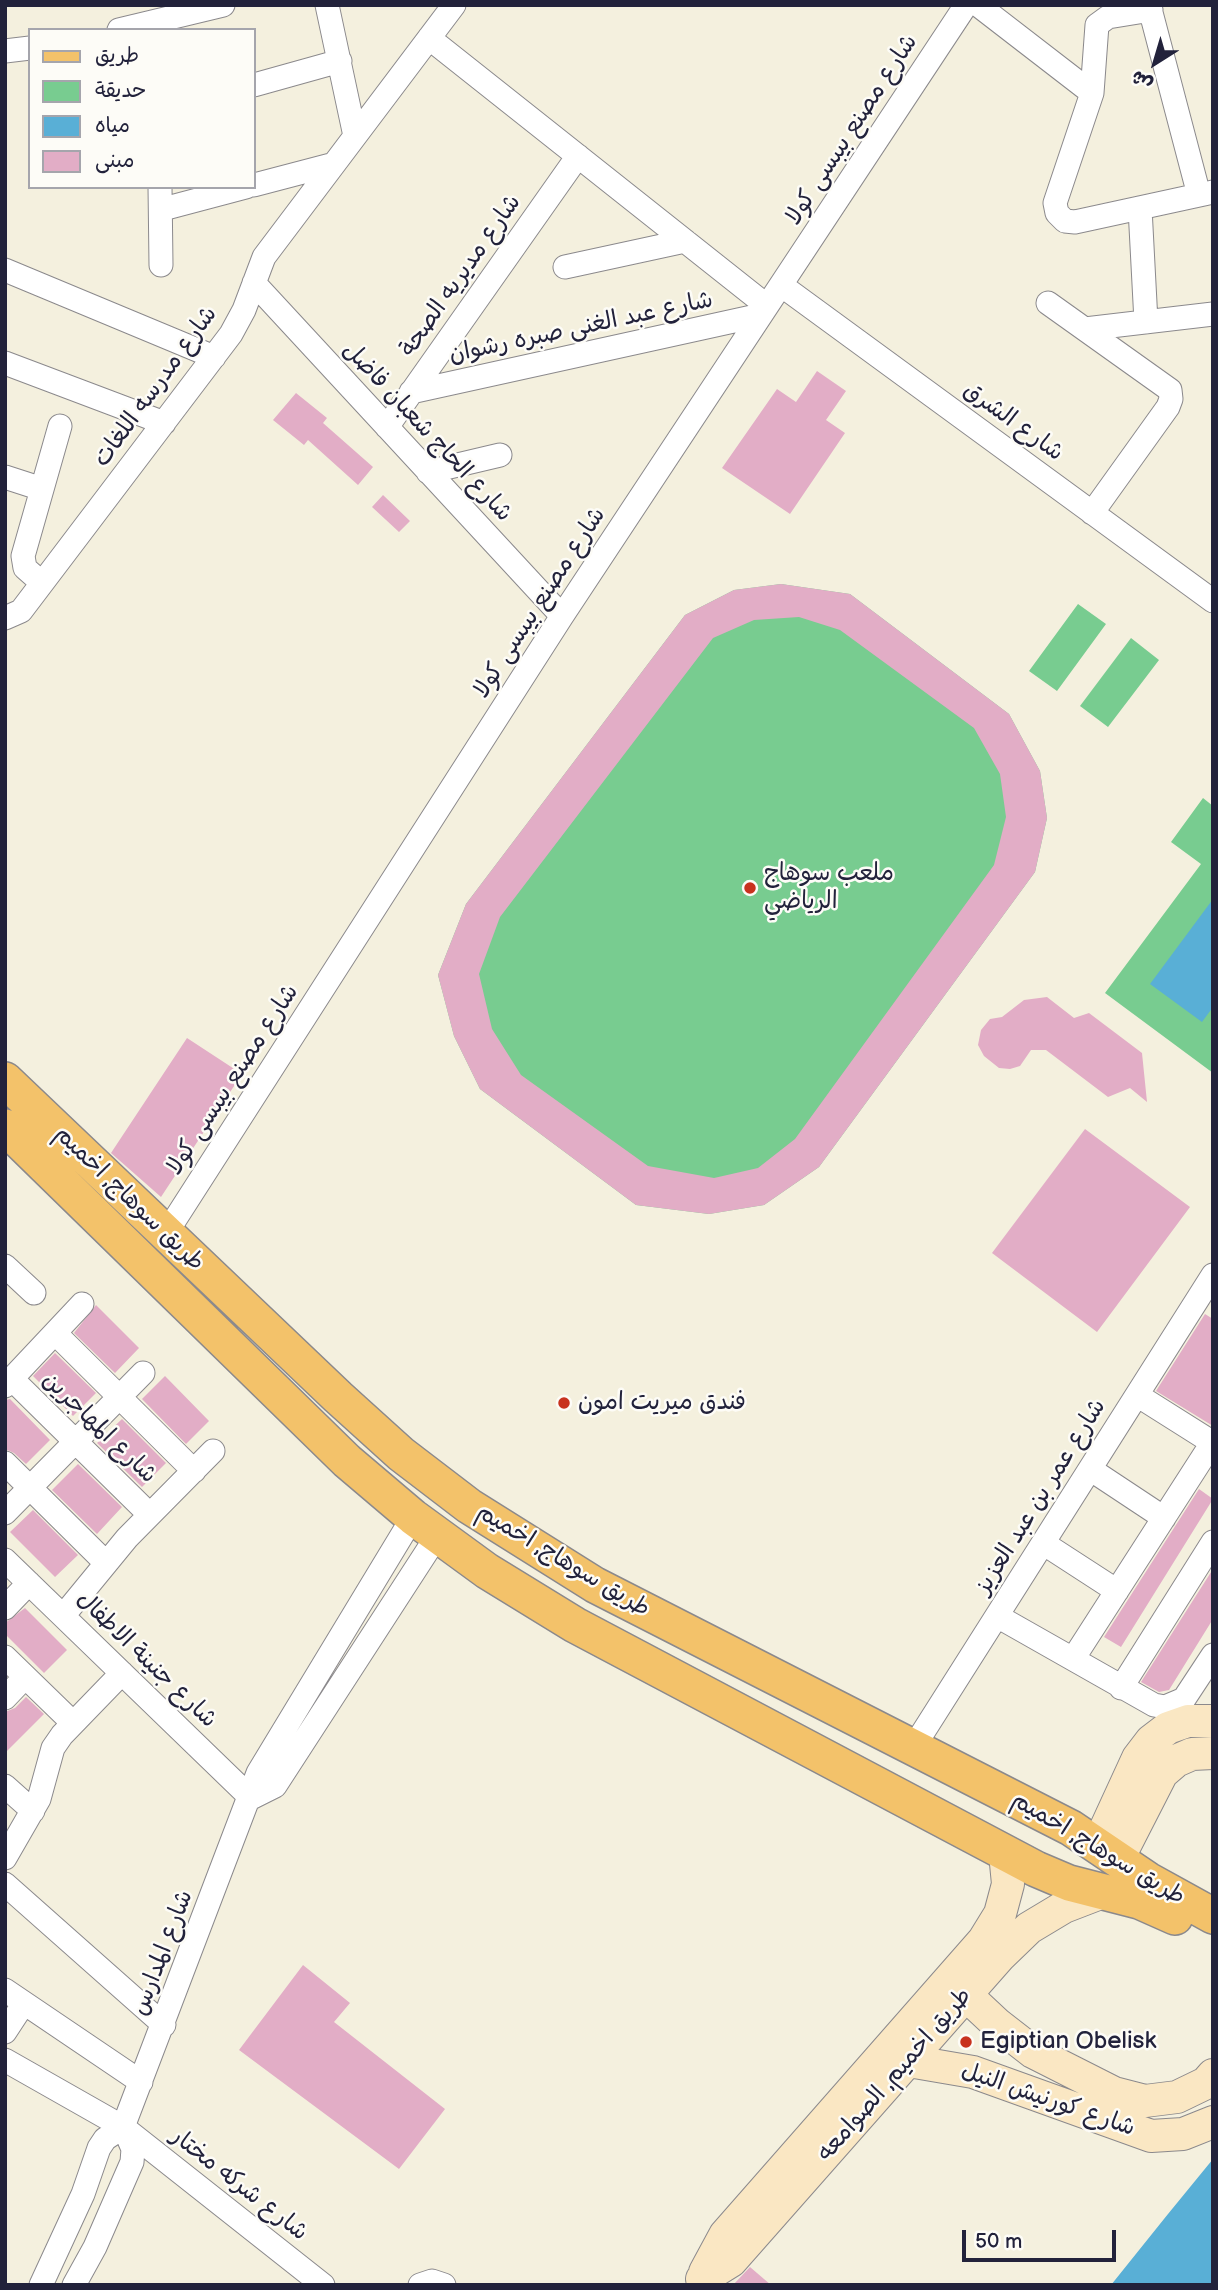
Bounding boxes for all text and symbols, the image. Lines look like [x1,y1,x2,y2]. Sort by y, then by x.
legend [28,28,256,189]
north arrow [1120,28,1190,98]
street label: شارع مصنع بيبسى كولا [780,29,924,231]
text: طريق [95,43,139,68]
text: ش [1127,65,1157,96]
text: حديقة [95,78,146,103]
text: مياه [95,113,130,138]
text: مبنى [95,148,134,173]
street label: شارع مديريه الصحة [394,189,528,363]
street label: شارع عبد الغنى صبره رشوان [446,286,716,370]
street label: شارع مدرسه اللغات [88,301,224,473]
street label: شارع الحاج شعبان فاضل [336,336,518,528]
street label: شارع الشرق [957,376,1069,468]
street label: شارع مصنع بيبسى كولا [468,502,612,704]
place label: ملعب سوهاج الرياضي [764,860,894,916]
marker: ملعب سوهاج الرياضي [742,880,758,896]
street label: شارع مصنع بيبسى كولا [161,979,305,1181]
street label: طريق سوهاج, اخميم [48,1120,210,1278]
street label: شارع المهاجرين [36,1366,162,1490]
place label: فندق ميريت امون [578,1389,746,1417]
street label: شارع عمر بن عبد العزيز [969,1394,1113,1600]
marker: فندق ميريت امون [556,1395,572,1411]
street label: طريق سوهاج, اخميم [471,1498,655,1624]
street label: شارع جنينة الاطفال [70,1585,222,1735]
street label: طريق سوهاج, اخميم [1006,1786,1190,1912]
street label: شارع المدارس [126,1886,200,2020]
street label: طريق اخميم, الصوامعه [812,1982,978,2168]
place label: Egiptian Obelisk [980,2028,1156,2056]
marker: Egiptian Obelisk [958,2034,974,2050]
street label: شارع كورنيش النيل [957,2057,1139,2143]
street label: شارع شركه مختار [165,2123,313,2247]
scale bar [966,2216,1120,2260]
text: 50 m [975,2229,1022,2254]

